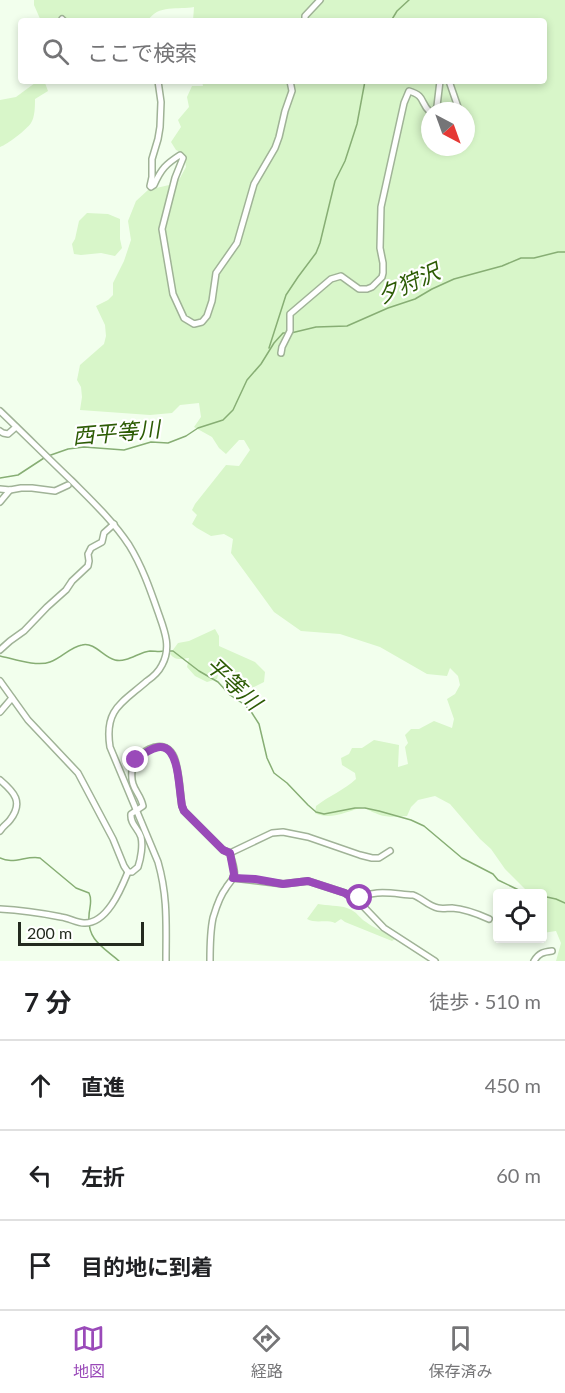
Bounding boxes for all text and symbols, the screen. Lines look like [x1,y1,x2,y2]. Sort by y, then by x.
search box [18,18,547,84]
icon: search [39,35,72,68]
text: ここで検索 [87,39,197,66]
north arrow [421,102,475,156]
water label: 夕狩沢 [372,256,446,309]
water label: 西平等川 [71,415,163,449]
water label: 平等川 [201,651,269,717]
route end [122,746,148,772]
route start [346,884,372,910]
map controls [493,889,547,943]
button: locate [493,889,547,943]
scale bar [18,919,144,946]
text: 200 m [27,923,72,942]
text: 7 分 [24,986,71,1018]
text: 徒歩 · 510 m [429,989,541,1013]
icon: ahead [24,1069,57,1102]
text: 直進 [81,1073,125,1100]
text: 450 m [485,1073,541,1097]
icon: left [24,1159,57,1192]
text: 左折 [81,1163,125,1190]
text: 60 m [496,1163,541,1187]
icon: arrive [24,1249,57,1282]
text: 目的地に到着 [81,1253,213,1280]
tab: 地図 [72,1322,105,1382]
tab: 経路 [250,1322,283,1382]
tab: 保存済み [428,1322,492,1382]

